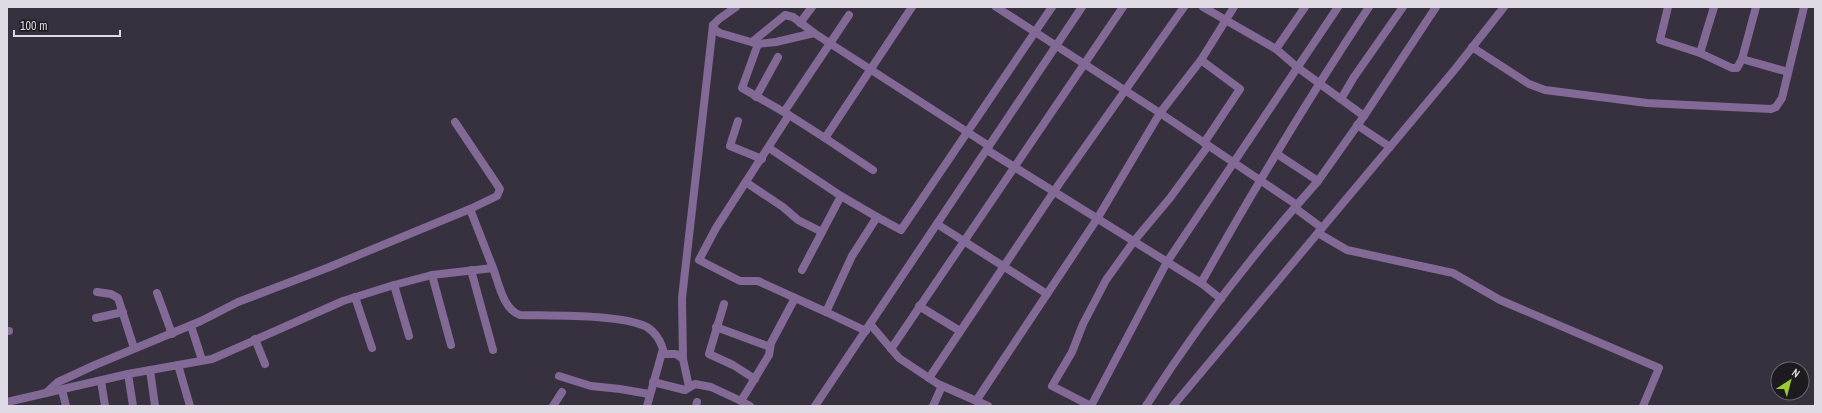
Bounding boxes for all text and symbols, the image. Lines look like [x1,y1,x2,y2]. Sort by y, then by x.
scale bar [14,12,120,38]
text: 100 m [20,18,47,34]
north arrow [1770,361,1810,401]
text: N [1789,365,1803,380]

